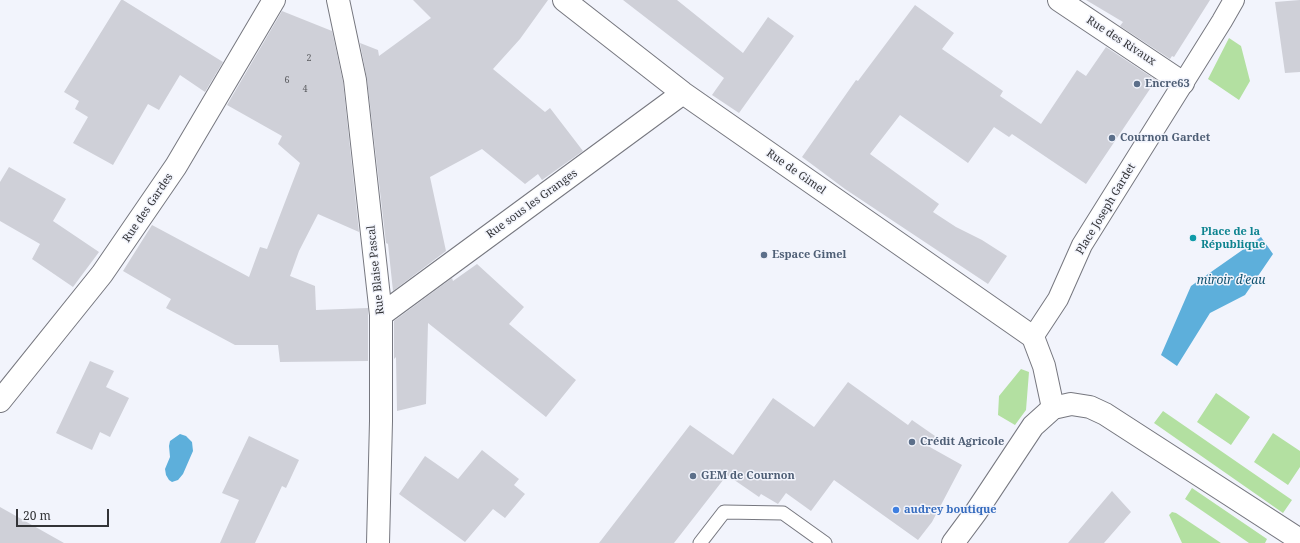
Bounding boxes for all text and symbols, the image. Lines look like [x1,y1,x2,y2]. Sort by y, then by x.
street label: Rue des Rivaux [1084,14,1158,68]
house number: 2 [306,53,312,63]
house number: 6 [284,75,290,85]
place label: Encre63 [1145,77,1190,91]
marker: Encre63 [1132,79,1142,89]
house number: 4 [302,84,308,94]
place label: Cournon Gardet [1120,131,1210,145]
marker: Cournon Gardet [1107,133,1117,143]
street label: Rue de Gimel [764,147,828,197]
street label: Place Joseph Gardet [1074,161,1138,257]
street label: Rue sous les Granges [484,167,580,241]
street label: Rue des Gardes [120,171,176,245]
street label: Rue Blaise Pascal [365,225,387,315]
place label: Place de la République [1201,225,1265,251]
marker: Place de la République [1188,233,1198,243]
place label: Espace Gimel [772,248,846,262]
marker: Espace Gimel [759,250,769,260]
water label: miroir d'eau [1197,274,1265,288]
place label: Crédit Agricole [920,435,1004,449]
marker: Crédit Agricole [907,437,917,447]
place label: GEM de Cournon [701,469,795,483]
marker: GEM de Cournon [688,471,698,481]
scale bar [18,501,111,527]
place label: audrey boutique [904,503,997,517]
marker: audrey boutique [891,505,901,515]
text: 20 m [23,507,51,524]

